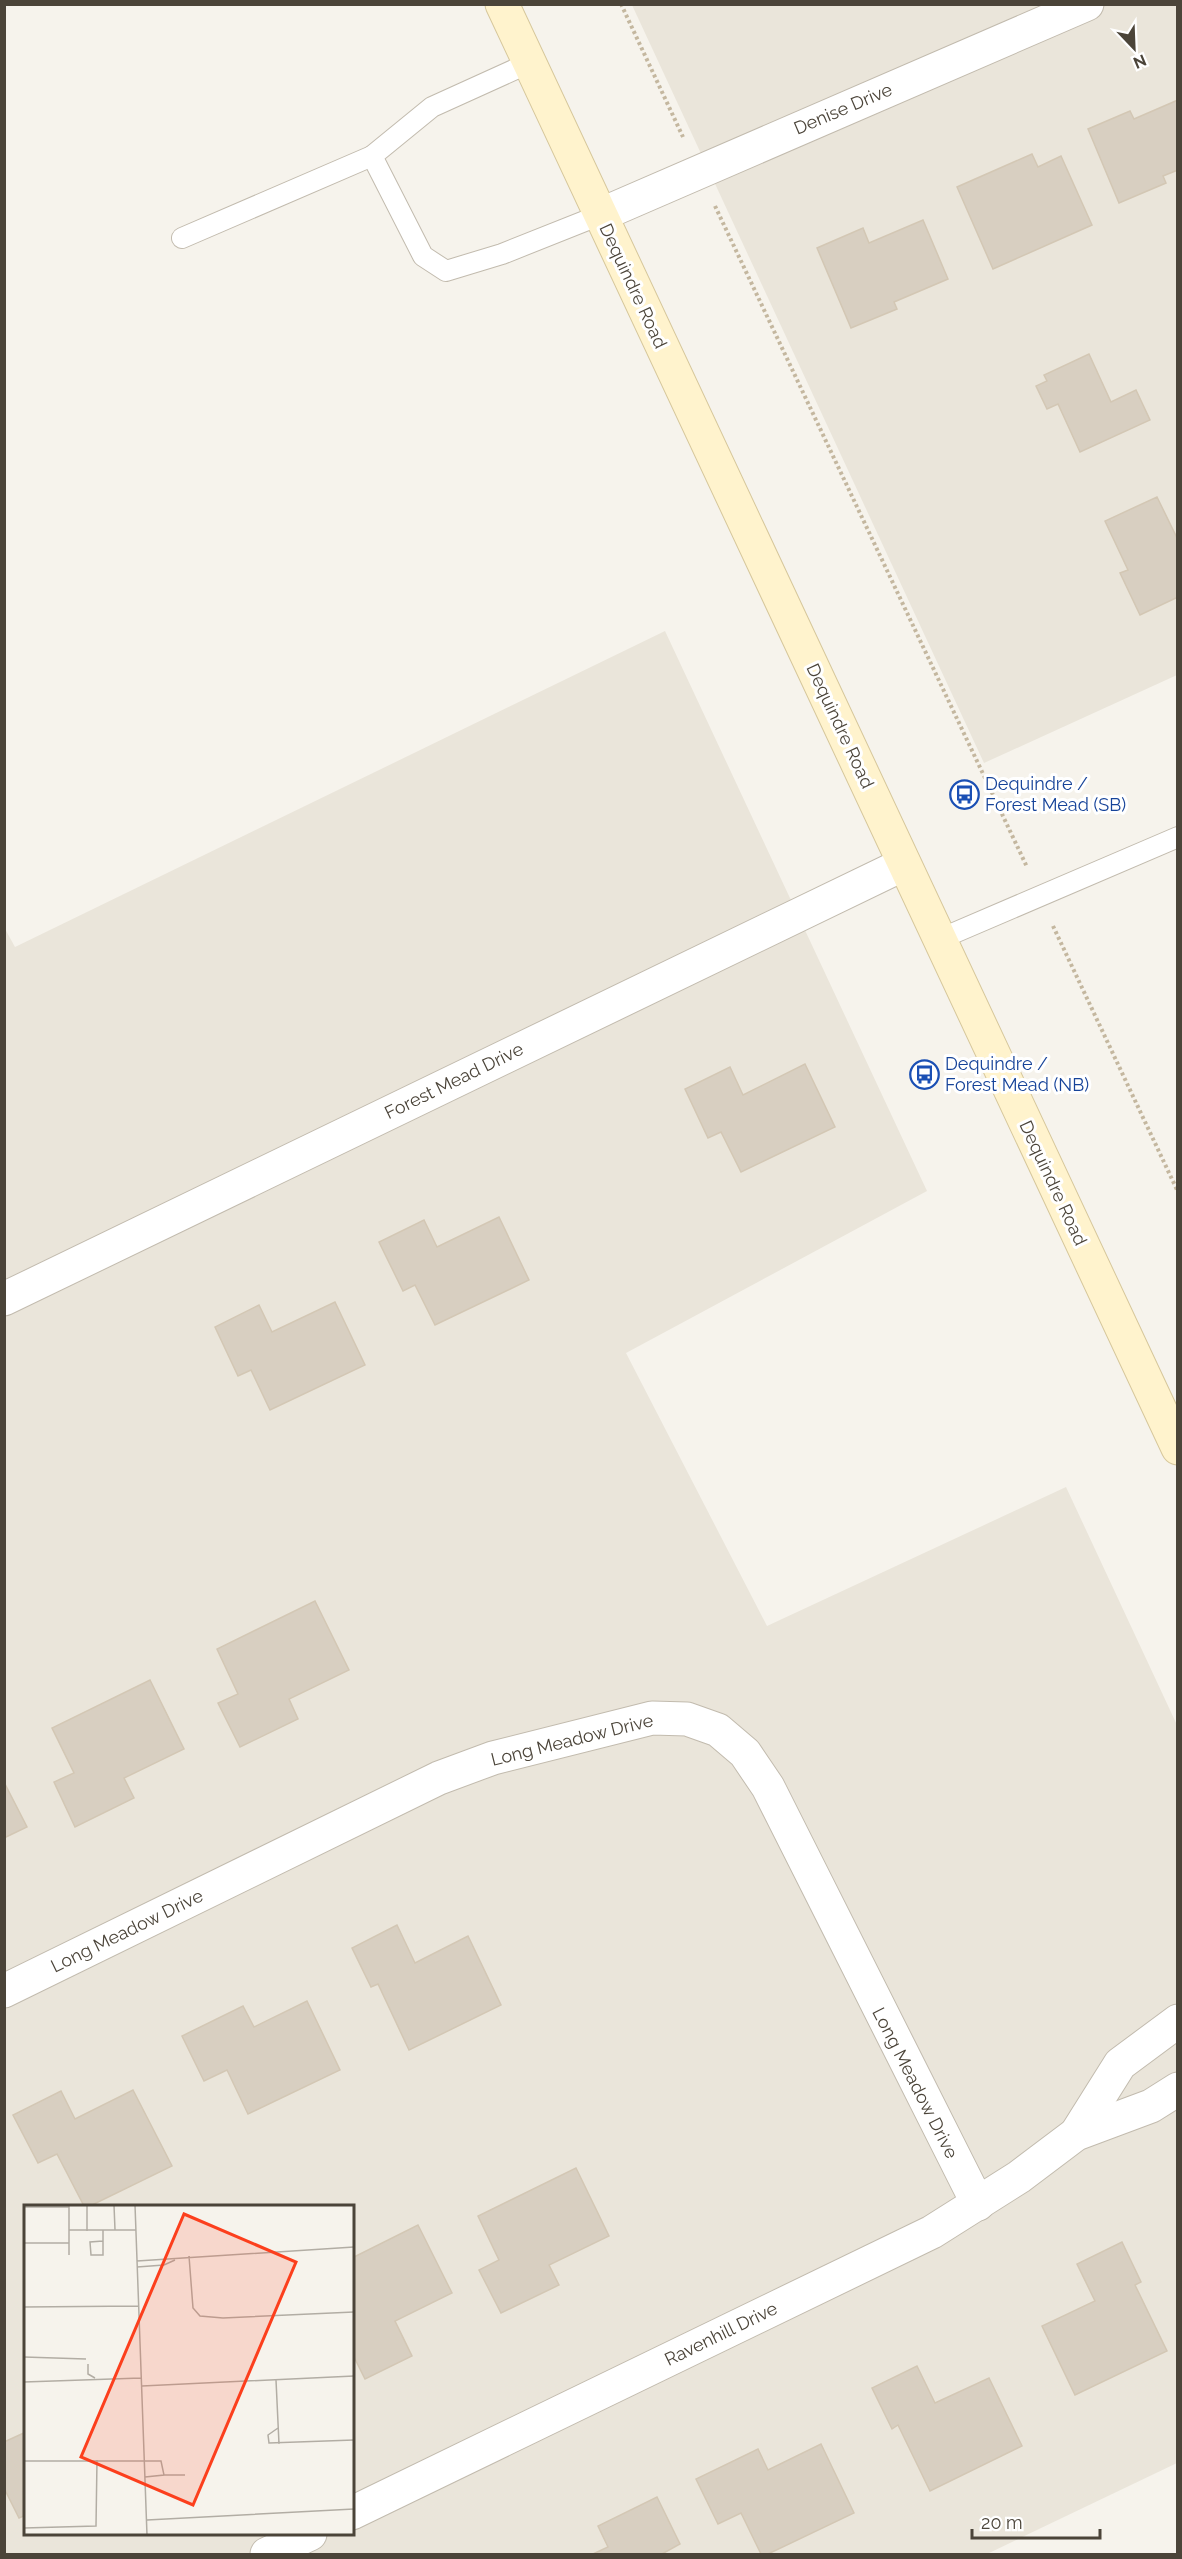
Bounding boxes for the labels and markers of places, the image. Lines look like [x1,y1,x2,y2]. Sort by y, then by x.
place label: Dequindre / Forest Mead (SB) [985,773,1126,815]
bus stop icon: Dequindre / Forest Mead (SB) [948,778,980,810]
place label: Dequindre / Forest Mead (NB) [945,1053,1089,1095]
bus stop icon: Dequindre / Forest Mead (NB) [908,1058,940,1090]

